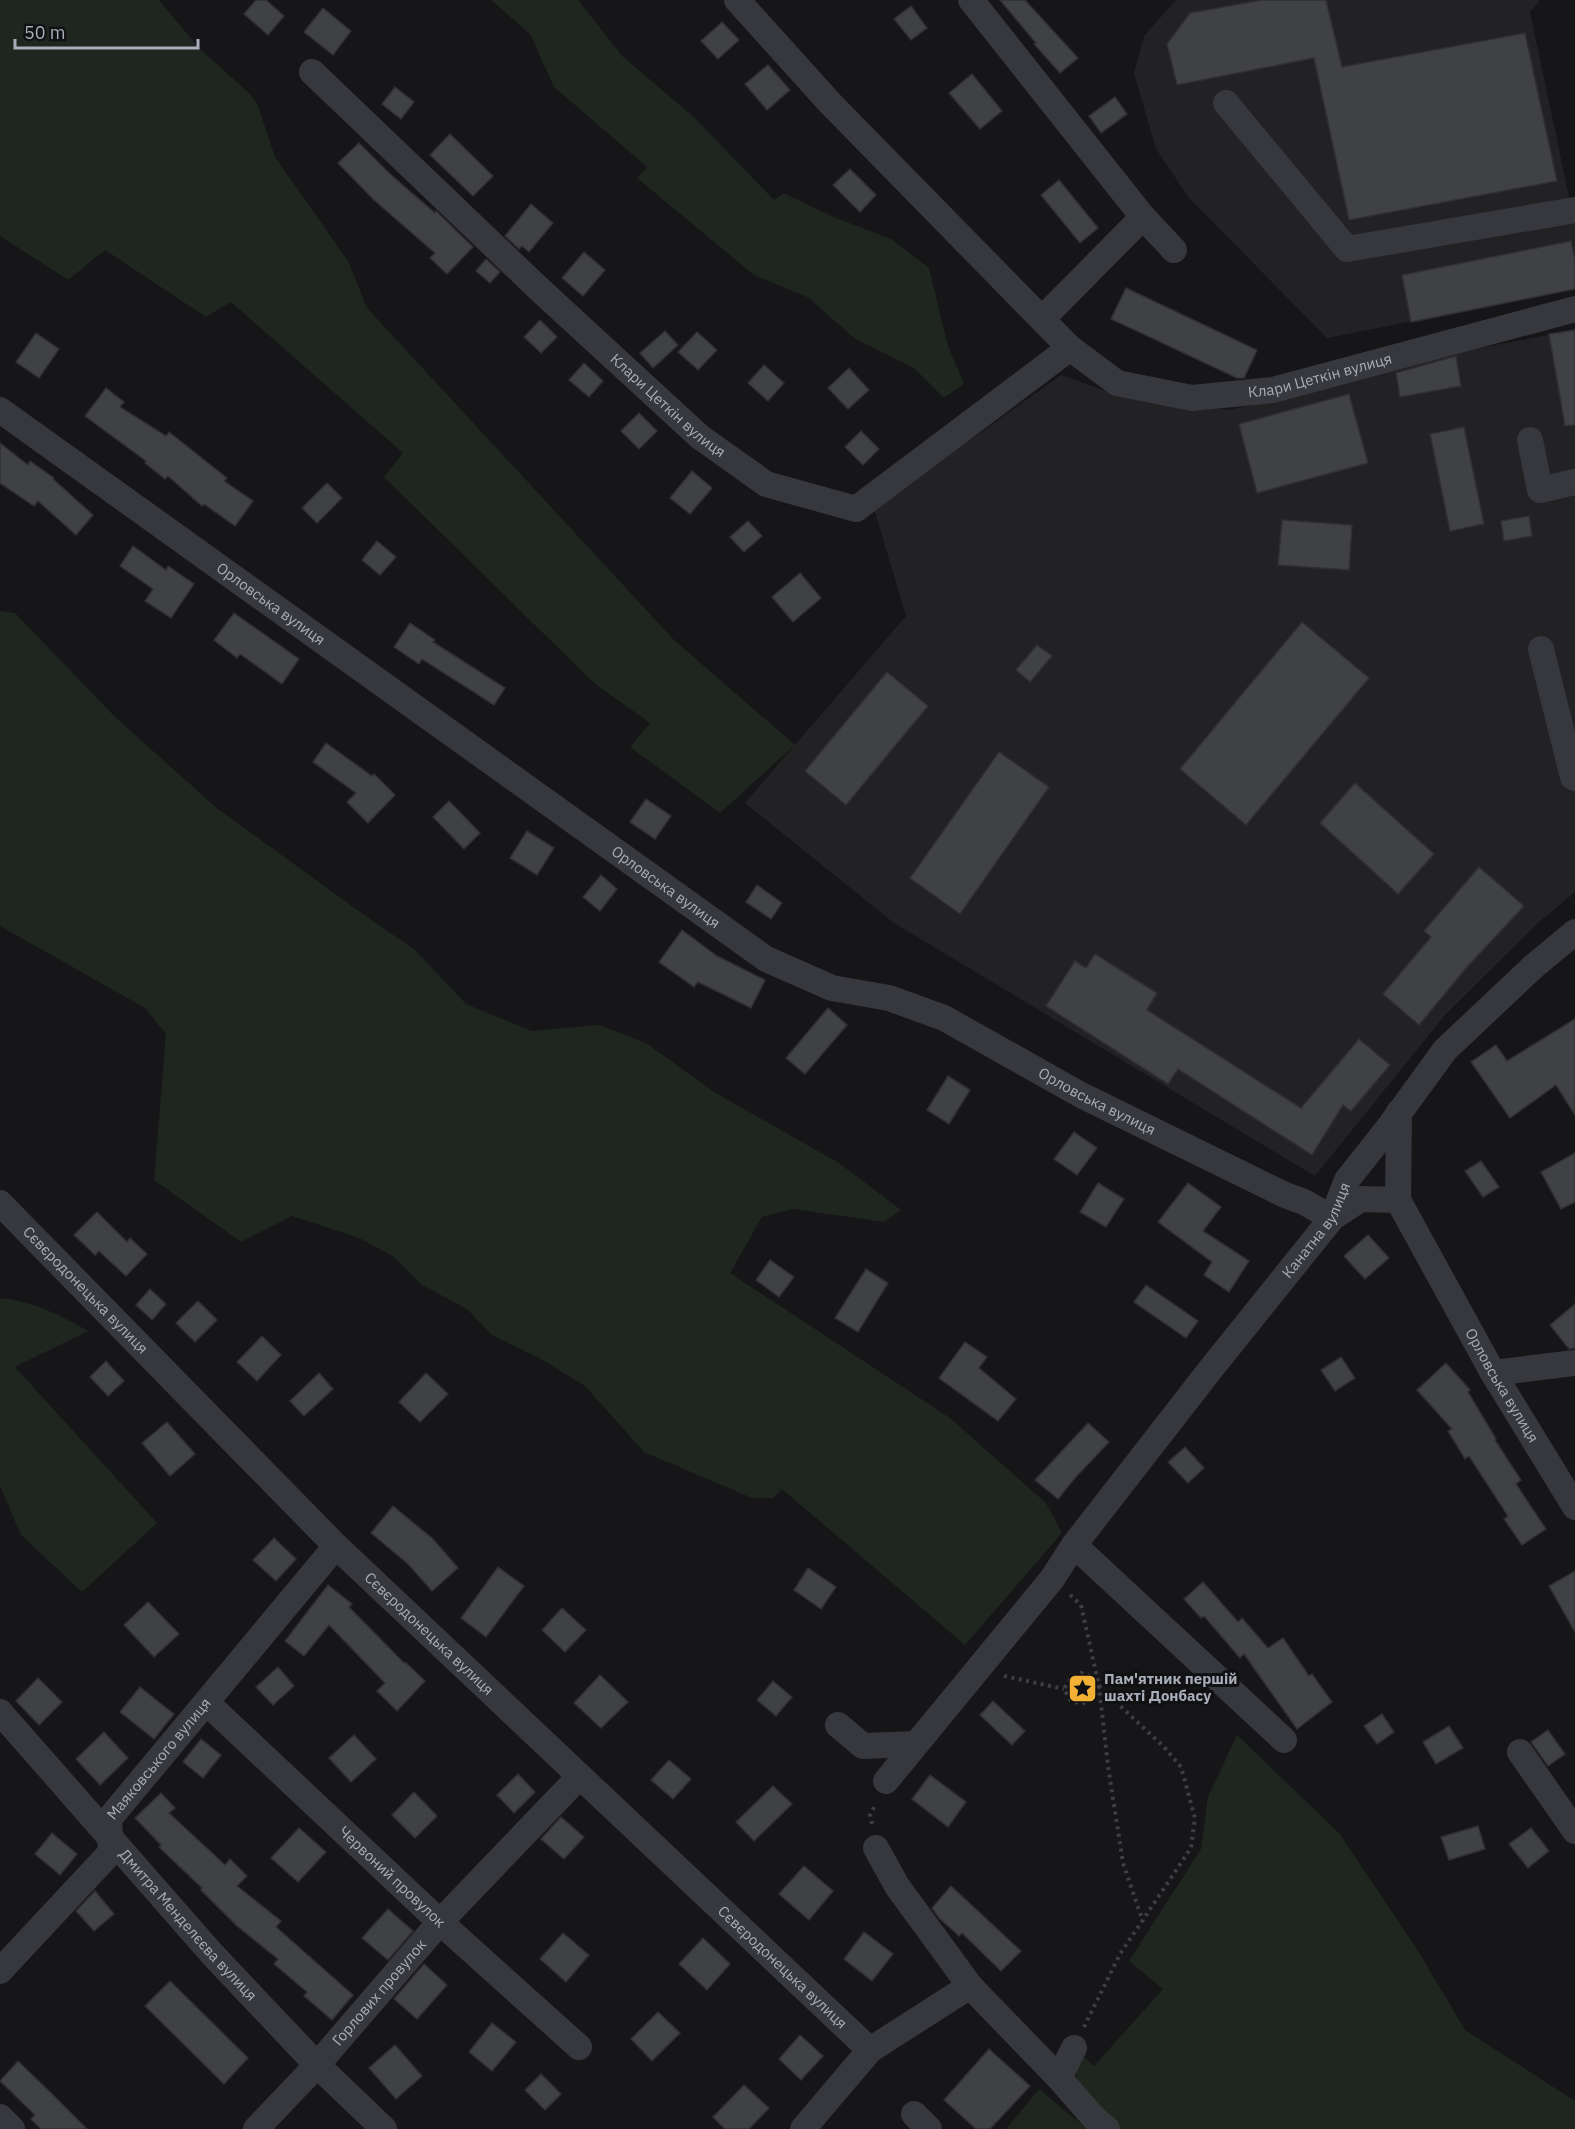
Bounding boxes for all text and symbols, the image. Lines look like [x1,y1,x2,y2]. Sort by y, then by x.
scale bar [15,12,198,50]
text: 50 m [24,21,66,44]
street label: Клари Цеткін вулиця [607,349,730,461]
street label: Клари Цеткін вулиця [1247,349,1394,401]
street label: Орловська вулиця [213,558,329,649]
street label: Орловська вулиця [608,841,724,932]
street label: Орловська вулиця [1035,1063,1159,1139]
street label: Канатна вулиця [1278,1180,1354,1282]
street label: Сєвєродонецька вулиця [19,1222,152,1358]
street label: Орловська вулиця [1461,1325,1543,1446]
street label: Сєвєродонецька вулиця [361,1568,498,1699]
place label: Пам'ятник першій шахті Донбасу [1104,1669,1238,1705]
place icon: Пам'ятник першій шахті Донбасу [1067,1672,1099,1704]
street label: Маяковського вулиця [102,1694,215,1823]
street label: Червоний провулок [335,1822,450,1931]
street label: Дмитра Менделєєва вулиця [115,1845,261,2005]
street label: Сєвєродонецька вулиця [714,1901,851,2033]
street label: Горлових провулок [328,1935,430,2049]

